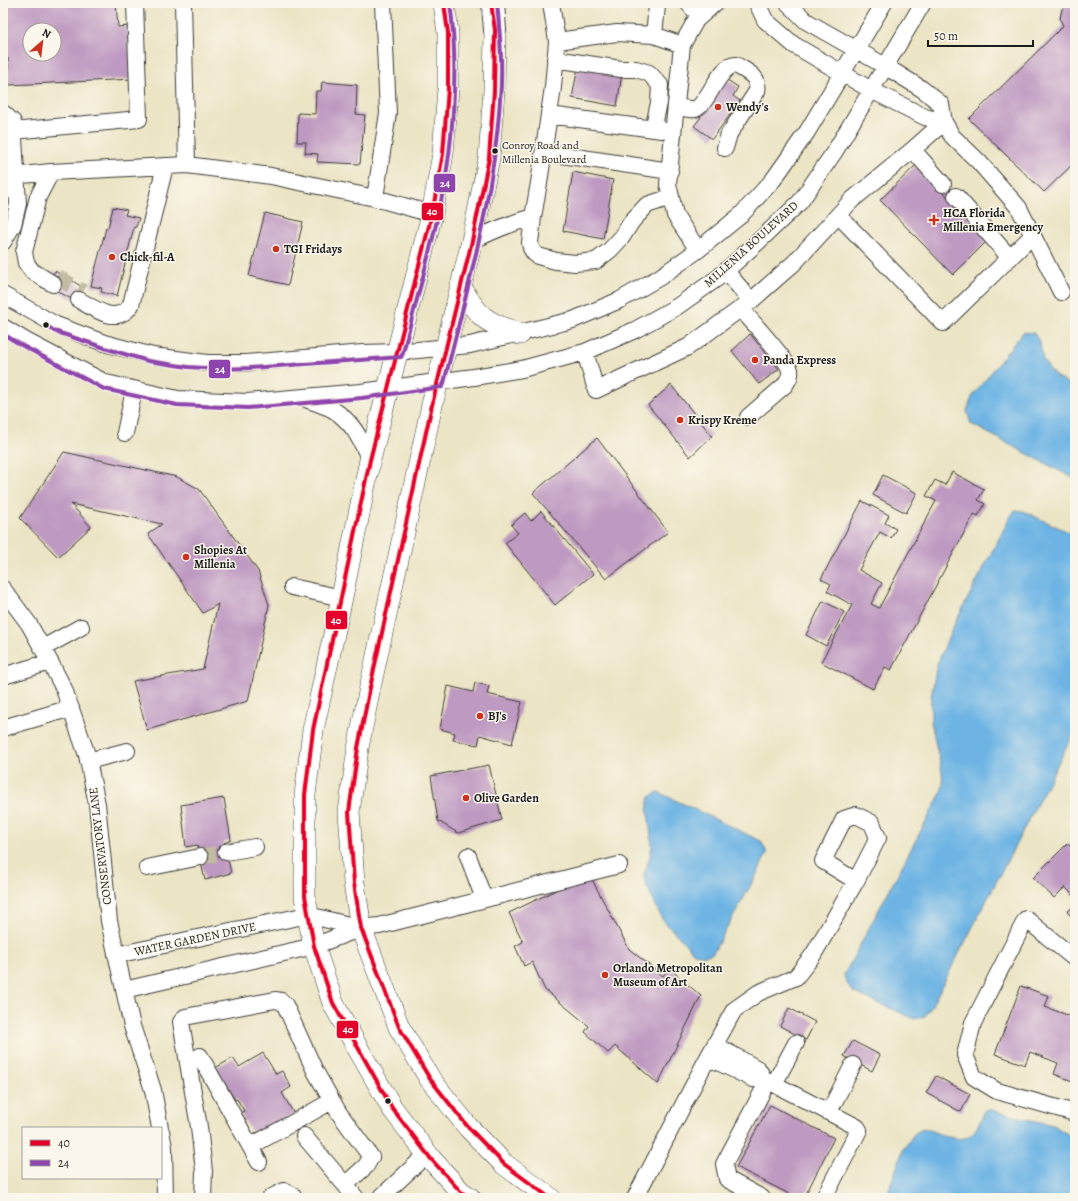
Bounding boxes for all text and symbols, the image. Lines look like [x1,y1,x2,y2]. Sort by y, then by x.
north arrow [22,22,62,62]
scale bar [928,22,1033,48]
text: N [39,25,54,42]
text: 50 m [934,28,958,44]
place label: Wendy's [725,99,769,115]
marker: Wendy's [713,102,723,112]
place label: Conroy Road and Millenia Boulevard [502,138,586,167]
marker: Conroy Road and Millenia Boulevard [490,146,500,156]
line badge: 24 [433,173,456,193]
text: 24 [440,176,450,191]
street label: MILLENIA BOULEVARD [700,197,802,291]
line badge: 40 [421,202,444,221]
text: 40 [427,204,438,219]
place label: HCA Florida Millenia Emergency [943,205,1043,235]
marker: HCA Florida Millenia Emergency [928,214,940,226]
place label: TGI Fridays [284,241,342,257]
marker: TGI Fridays [271,244,281,254]
place label: Chick-fil-A [120,249,175,265]
marker: Chick-fil-A [107,252,117,262]
unlabelled marker [41,320,51,330]
place label: Panda Express [763,352,836,368]
marker: Panda Express [750,355,760,365]
line badge: 24 [208,359,231,379]
text: 24 [215,362,225,377]
place label: Krispy Kreme [688,412,757,428]
marker: Krispy Kreme [675,415,685,425]
place label: Shopies At Millenia [194,542,247,572]
marker: Shopies At Millenia [181,552,191,562]
line badge: 40 [325,610,348,630]
text: 40 [331,613,342,628]
place label: BJ's [488,708,507,724]
marker: BJ's [475,711,485,721]
street label: CONSERVATORY LANE [85,786,115,906]
place label: Olive Garden [474,790,539,806]
marker: Olive Garden [461,793,471,803]
street label: WATER GARDEN DRIVE [132,918,257,960]
place label: Orlando Metropolitan Museum of Art [613,960,723,990]
marker: Orlando Metropolitan Museum of Art [600,970,610,980]
line badge: 40 [336,1020,359,1039]
text: 40 [343,1022,354,1037]
unlabelled marker [383,1096,393,1106]
legend [22,1127,162,1179]
text: 40 [58,1135,70,1151]
text: 24 [58,1155,70,1171]

